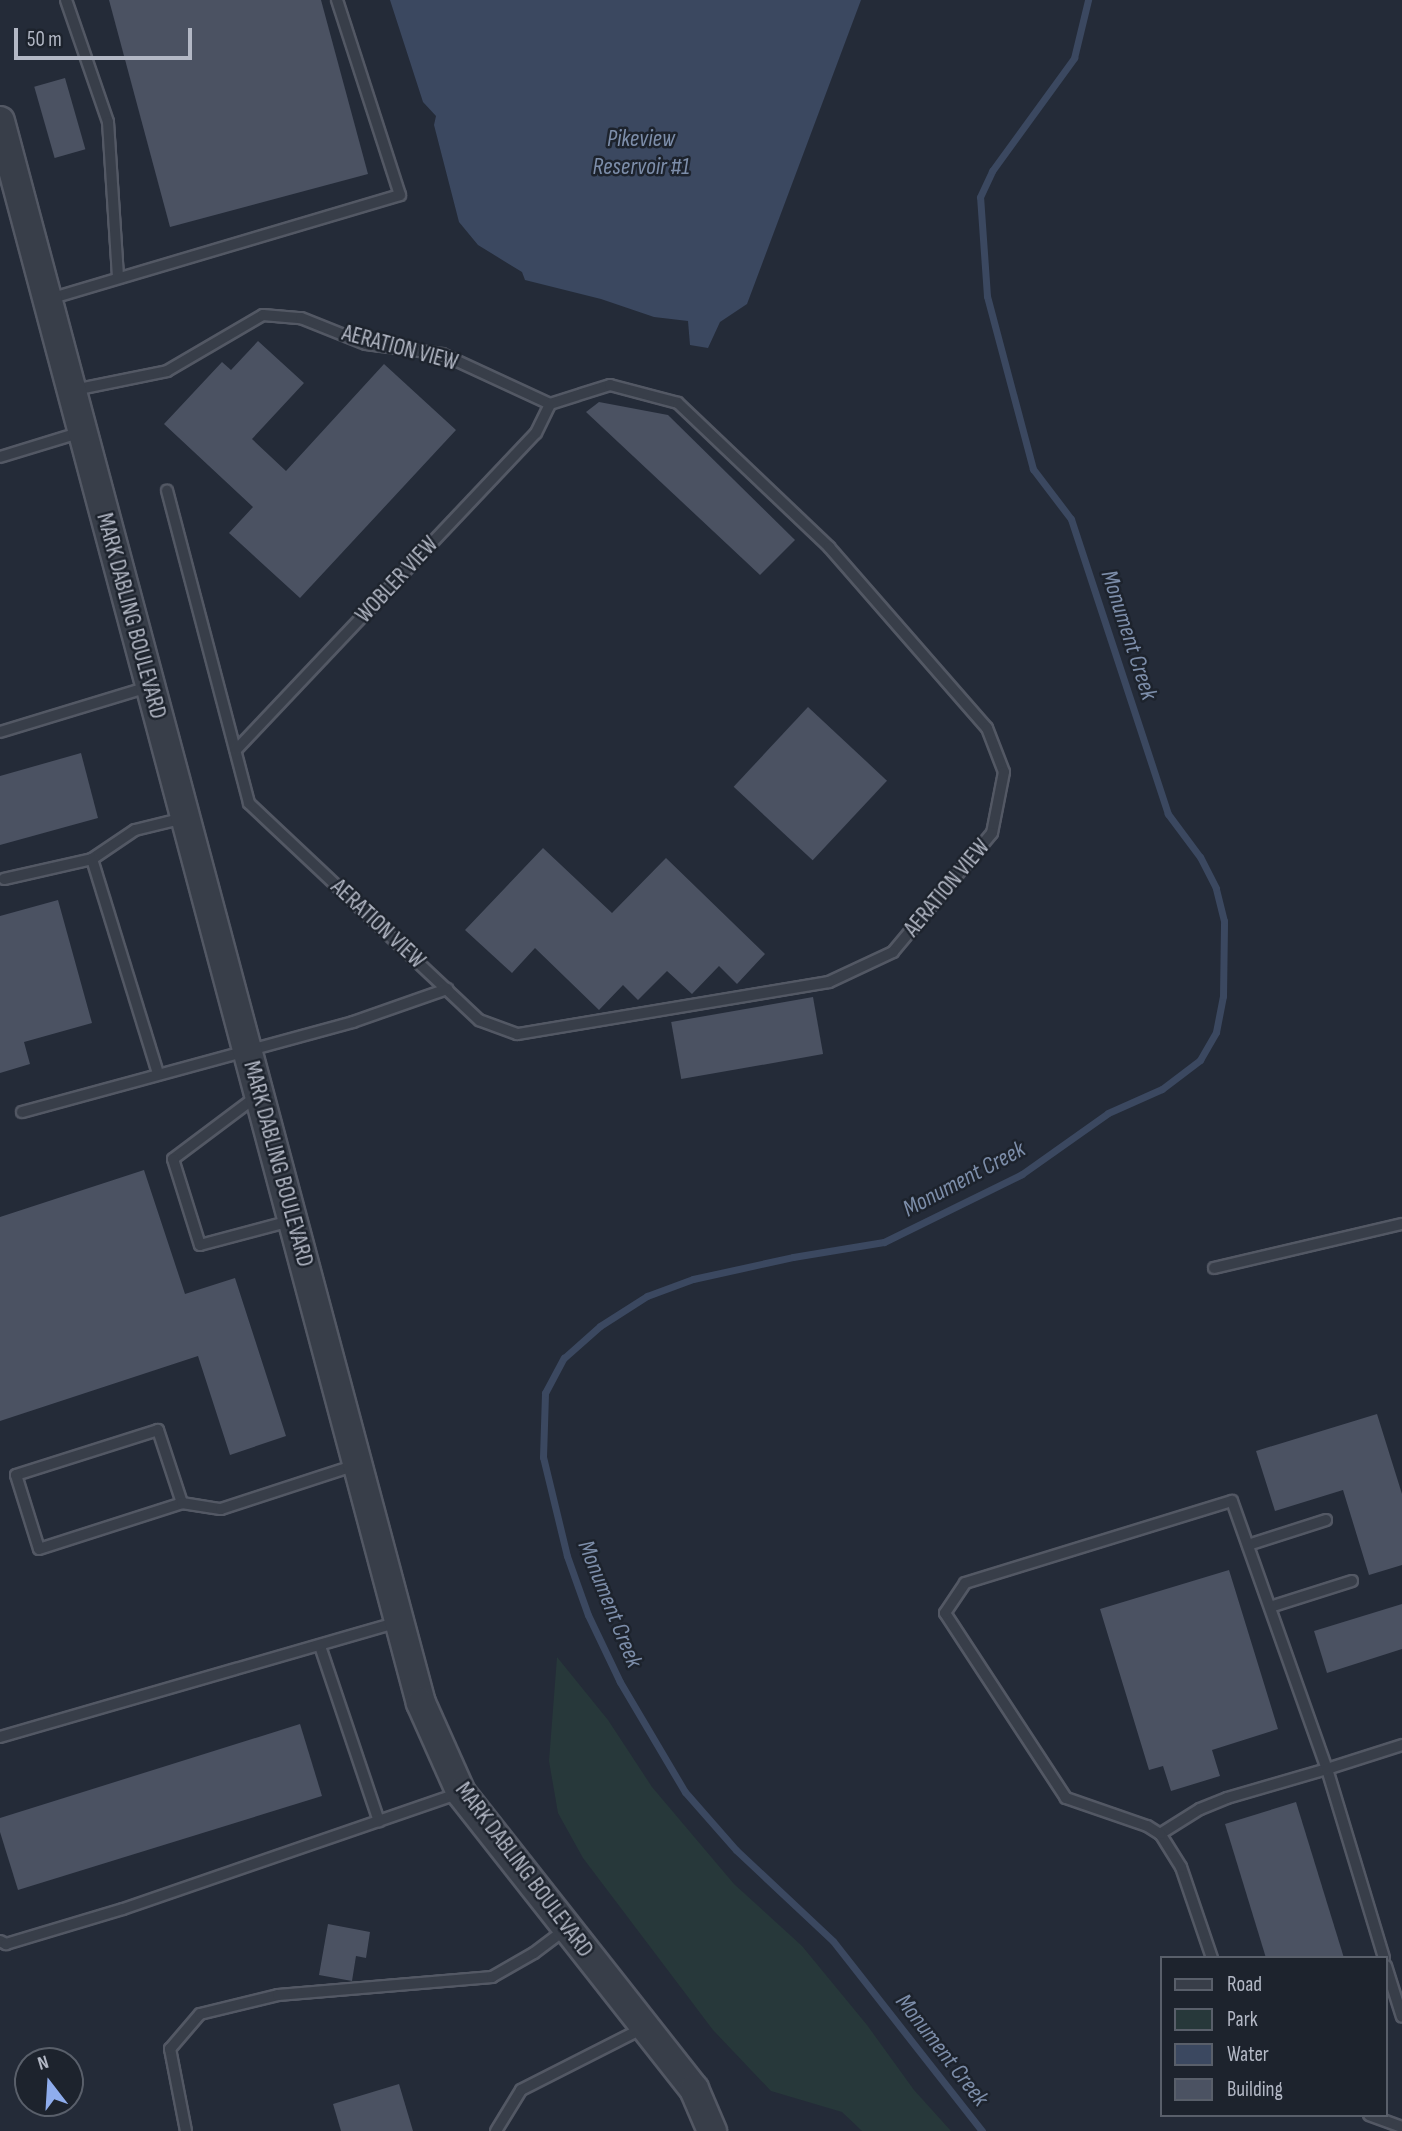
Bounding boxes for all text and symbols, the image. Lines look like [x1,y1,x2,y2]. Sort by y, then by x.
scale bar [18,14,196,58]
text: 50 m [27,27,62,52]
water label: Pikeview Reservoir #1 [592,125,690,181]
street label: AERATION VIEW [339,319,461,377]
street label: MARK DABLING BOULEVARD [90,510,172,722]
street label: WOBLER VIEW [350,531,444,629]
water label: Monument Creek [1095,567,1163,703]
street label: AERATION VIEW [898,834,996,942]
street label: AERATION VIEW [325,873,431,975]
street label: MARK DABLING BOULEVARD [237,1058,319,1270]
water label: Monument Creek [898,1135,1030,1223]
water label: Monument Creek [571,1536,649,1672]
street label: MARK DABLING BOULEVARD [449,1777,599,1963]
legend [1160,1956,1388,2117]
text: Road [1227,1972,1262,1997]
water label: Monument Creek [889,1988,995,2112]
text: Park [1227,2007,1258,2032]
text: Water [1227,2042,1269,2067]
north arrow [14,2047,84,2117]
text: N [35,2051,52,2076]
text: Building [1227,2077,1283,2102]

